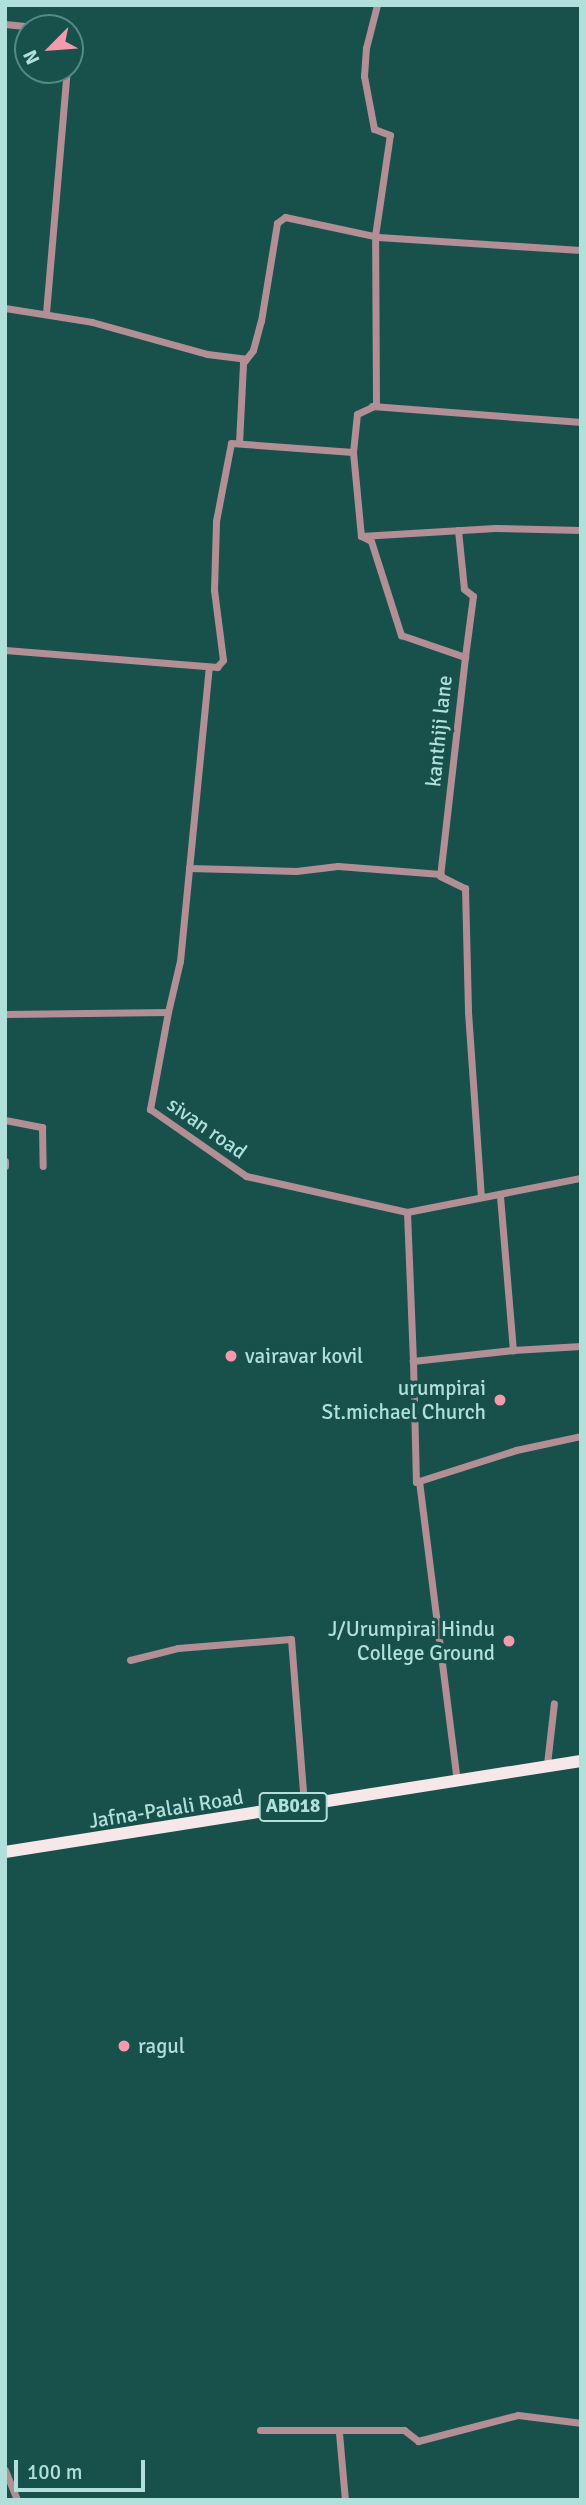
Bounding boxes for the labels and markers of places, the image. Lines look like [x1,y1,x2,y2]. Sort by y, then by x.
place label: vairavar kovil [245,1343,363,1369]
marker: vairavar kovil [223,1348,239,1364]
place label: urumpirai St.michael Church [322,1375,486,1425]
marker: urumpirai St.michael Church [492,1392,508,1408]
place label: J/Urumpirai Hindu College Ground [328,1616,495,1666]
marker: J/Urumpirai Hindu College Ground [501,1633,517,1649]
place label: ragul [138,2033,185,2059]
marker: ragul [116,2038,132,2054]

